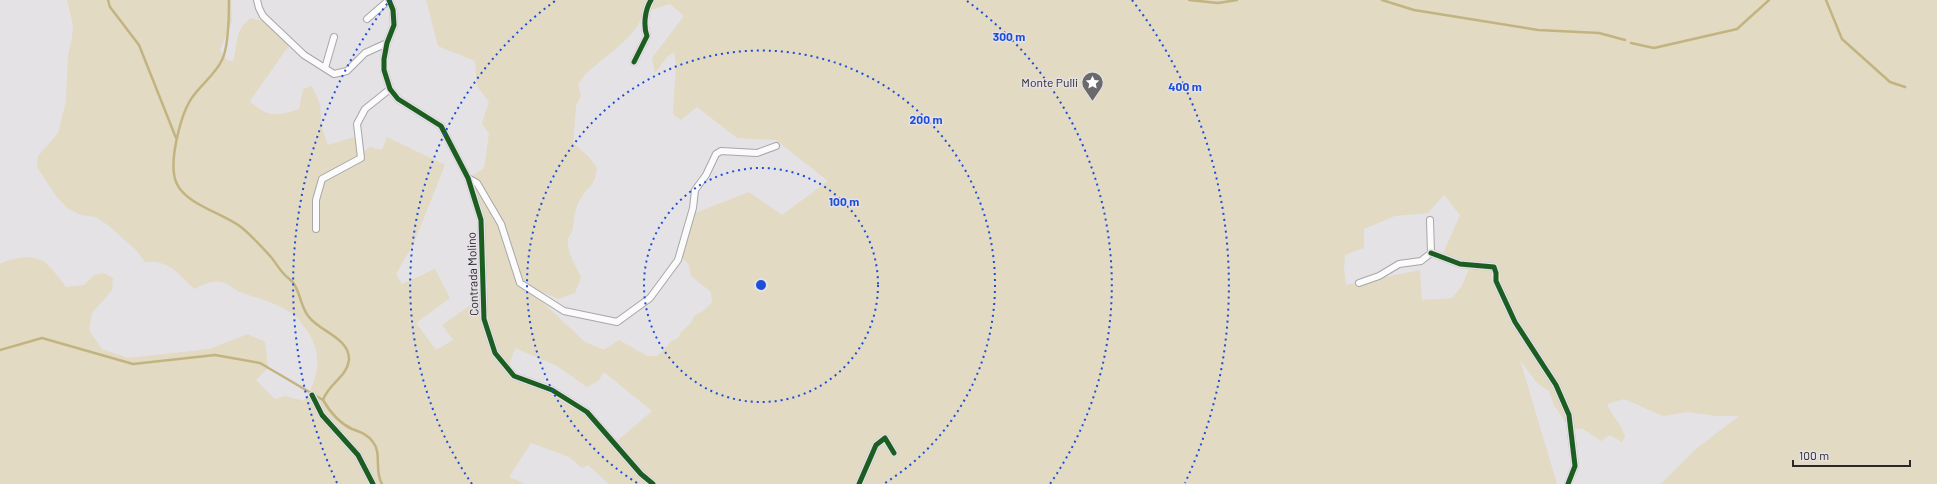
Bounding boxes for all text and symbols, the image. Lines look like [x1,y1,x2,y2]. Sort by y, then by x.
text: 300 m [993,29,1025,43]
place icon: Monte Pulli [1080,70,1106,103]
place label: Monte Pulli [1021,75,1078,89]
text: 400 m [1168,79,1202,93]
text: 200 m [910,112,942,126]
text: 100 m [829,194,859,208]
street label: Contrada Molino [464,232,480,316]
centre of rings [754,278,768,292]
scale bar [1793,442,1910,468]
text: 100 m [1799,448,1829,462]

